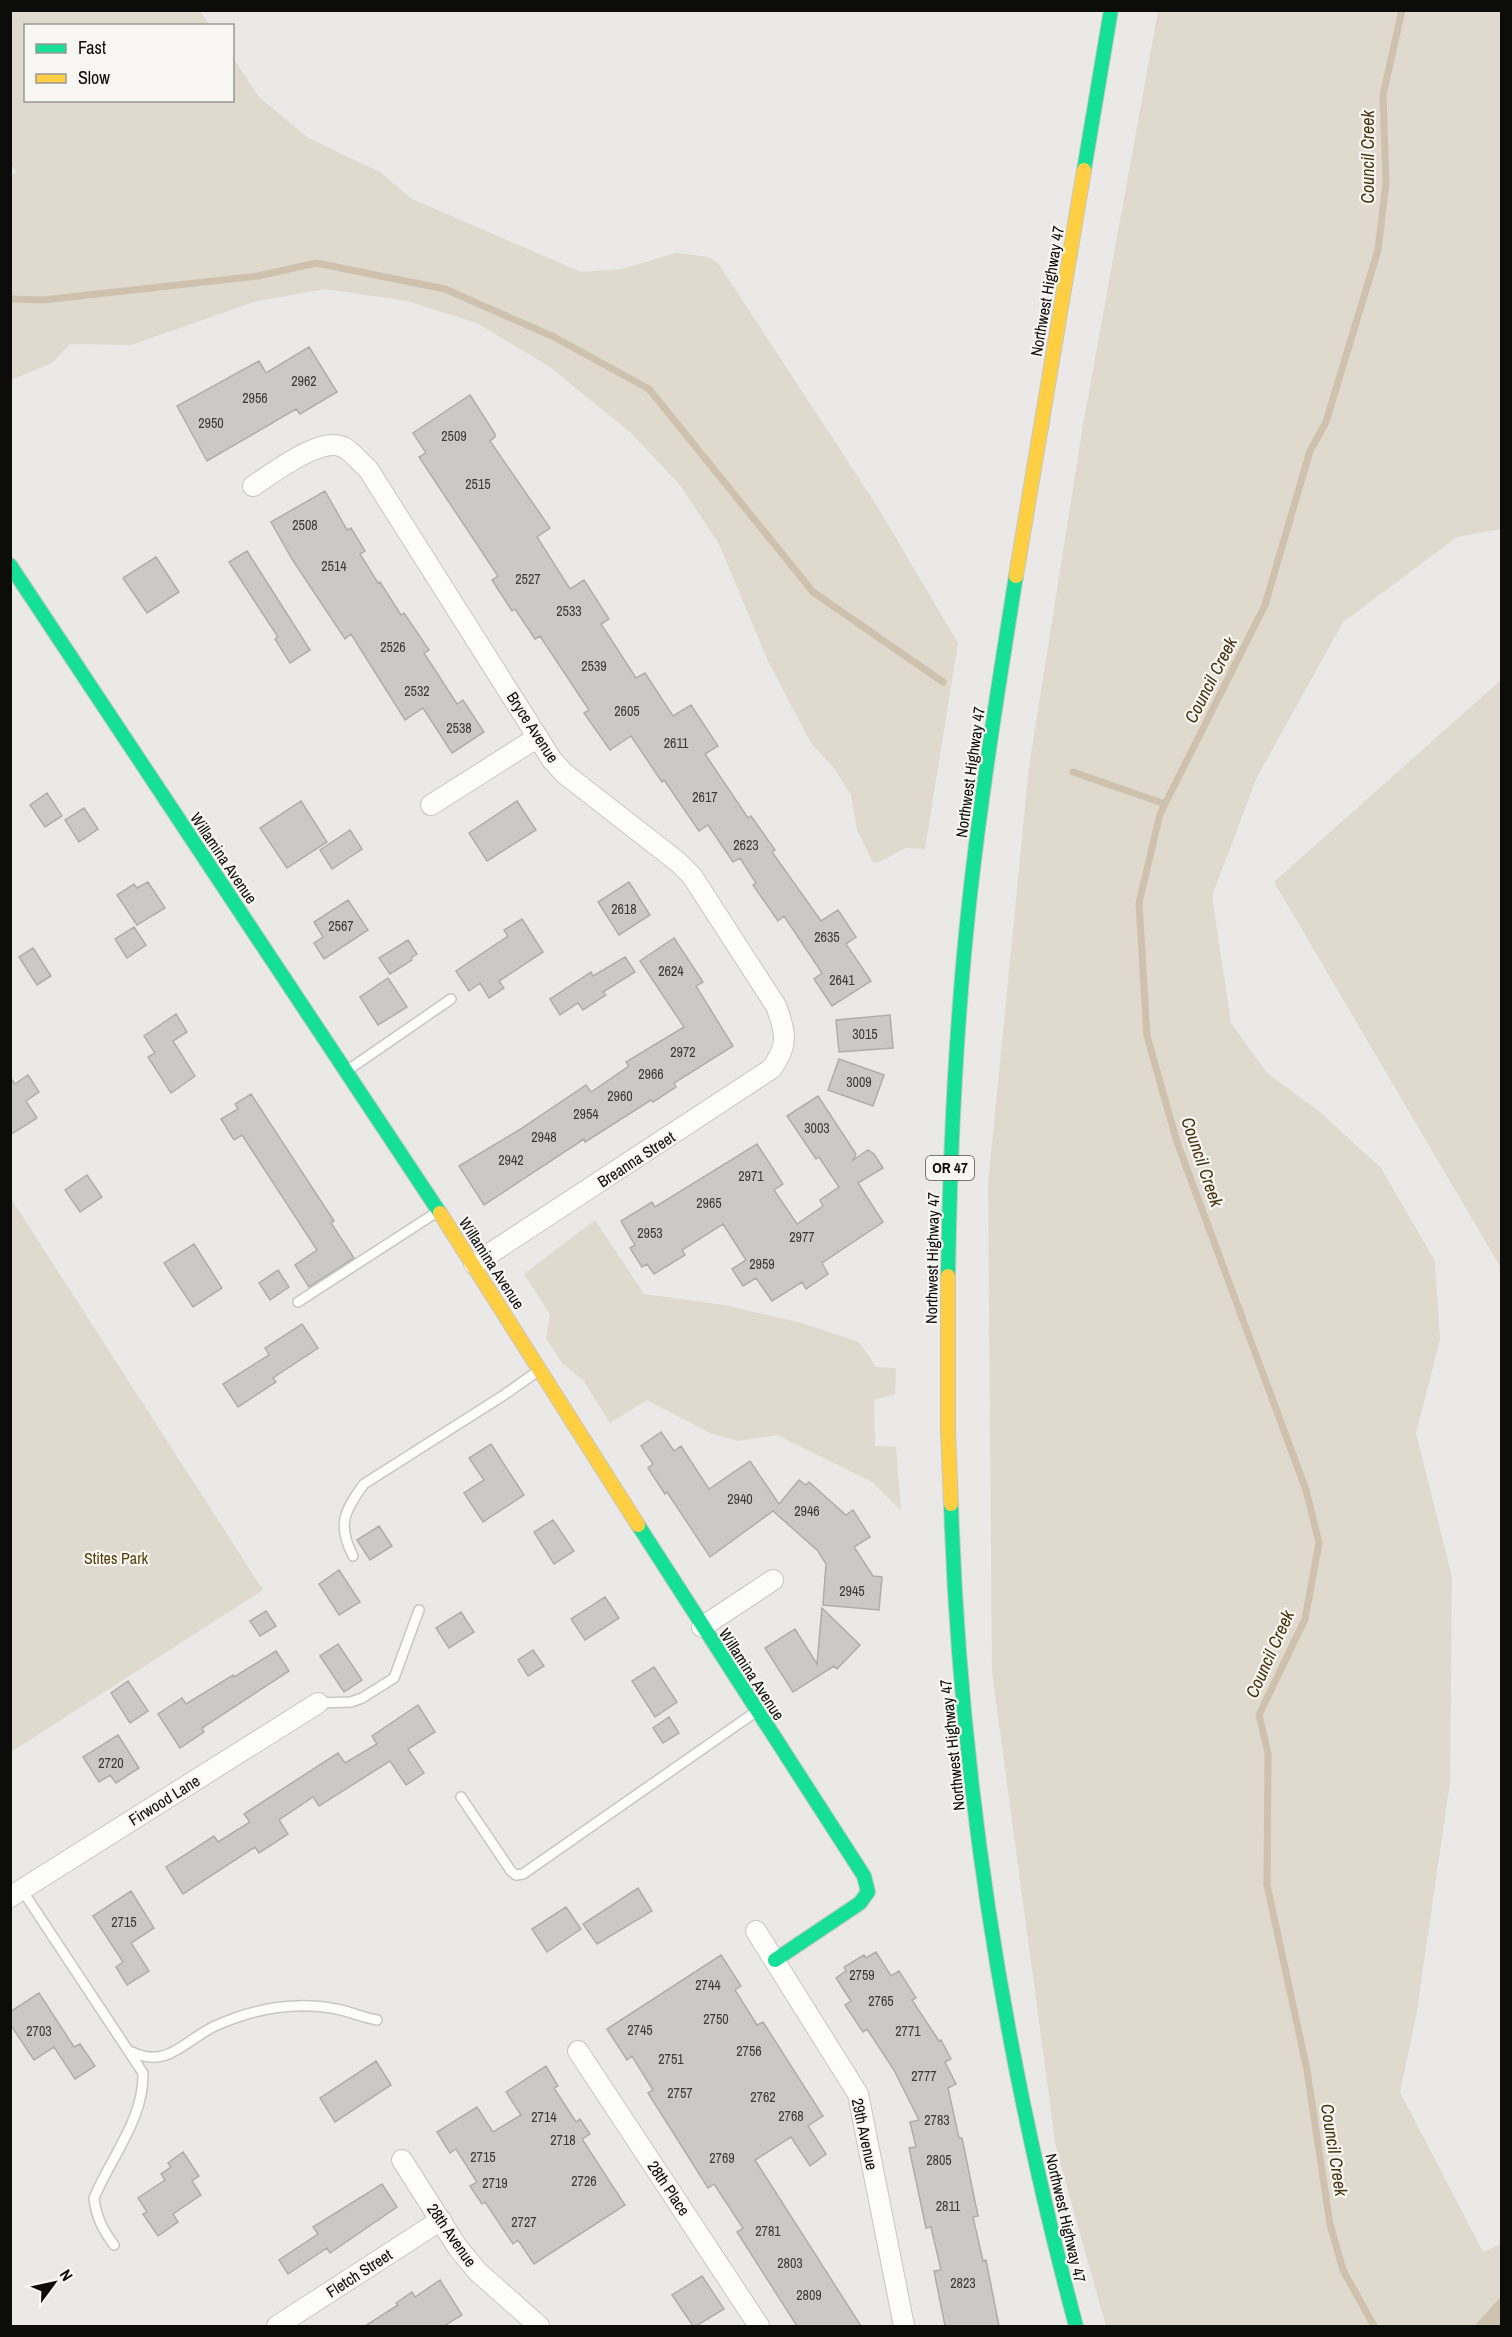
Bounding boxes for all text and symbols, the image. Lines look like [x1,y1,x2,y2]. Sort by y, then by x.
legend [24,24,234,102]
text: Fast [78,35,106,60]
text: Slow [78,65,110,90]
water label: Council Creek [1355,110,1380,204]
street label: Northwest Highway 47 [1025,224,1069,358]
house number: 2962 [291,372,317,390]
house number: 2956 [242,389,268,407]
house number: 2950 [198,414,224,432]
house number: 2509 [441,427,467,445]
house number: 2515 [465,475,491,493]
house number: 2508 [292,516,318,534]
house number: 2514 [321,557,347,575]
house number: 2527 [515,570,541,588]
house number: 2533 [556,602,582,620]
water label: Council Creek [1178,632,1243,727]
house number: 2526 [380,638,406,656]
house number: 2539 [581,657,607,675]
house number: 2532 [404,682,430,700]
street label: Bryce Avenue [502,687,564,767]
house number: 2605 [614,702,640,720]
street label: Northwest Highway 47 [950,705,990,839]
house number: 2538 [446,719,472,737]
house number: 2611 [664,734,689,752]
house number: 2617 [692,788,718,806]
street label: Willamina Avenue [185,808,263,908]
house number: 2623 [733,836,759,854]
house number: 2618 [611,900,637,918]
house number: 2567 [328,917,354,935]
house number: 2635 [814,928,840,946]
house number: 2624 [658,962,684,980]
house number: 2641 [829,971,855,989]
house number: 3015 [852,1025,878,1043]
house number: 2972 [670,1043,696,1061]
house number: 2966 [638,1065,664,1083]
house number: 3009 [846,1073,872,1091]
house number: 2960 [607,1087,633,1105]
house number: 2954 [573,1105,599,1123]
water label: Council Creek [1175,1114,1230,1211]
house number: 3003 [804,1119,830,1137]
street label: Breanna Street [593,1126,679,1192]
house number: 2948 [531,1128,557,1146]
house number: 2942 [498,1151,524,1169]
road number: OR 47 [926,1156,974,1180]
house number: 2971 [738,1167,764,1185]
street label: Northwest Highway 47 [920,1192,944,1324]
house number: 2965 [696,1194,722,1212]
street label: Willamina Avenue [454,1213,530,1313]
house number: 2953 [637,1224,663,1242]
house number: 2977 [789,1228,815,1246]
house number: 2959 [749,1255,775,1273]
house number: 2940 [727,1490,753,1508]
house number: 2946 [794,1502,820,1520]
park label: Stites Park [84,1547,149,1569]
house number: 2945 [839,1582,865,1600]
water label: Council Creek [1239,1605,1300,1702]
street label: Willamina Avenue [714,1624,790,1724]
street label: Northwest Highway 47 [934,1678,970,1812]
house number: 2720 [98,1754,124,1772]
street label: Firwood Lane [124,1769,204,1831]
house number: 2715 [111,1913,137,1931]
house number: 2759 [849,1966,875,1984]
house number: 2744 [695,1976,721,1994]
house number: 2765 [868,1992,894,2010]
house number: 2750 [703,2010,729,2028]
house number: 2745 [627,2021,653,2039]
house number: 2703 [26,2022,52,2040]
house number: 2771 [895,2022,921,2040]
house number: 2756 [736,2042,762,2060]
house number: 2751 [658,2050,684,2068]
house number: 2777 [911,2067,937,2085]
house number: 2757 [667,2084,693,2102]
house number: 2762 [750,2088,776,2106]
street label: 29th Avenue [847,2096,883,2172]
water label: Council Creek [1315,2102,1354,2199]
house number: 2768 [778,2107,804,2125]
house number: 2714 [531,2108,557,2126]
house number: 2783 [924,2111,950,2129]
house number: 2718 [550,2131,576,2149]
house number: 2715 [470,2148,496,2166]
house number: 2769 [709,2149,735,2167]
house number: 2805 [926,2151,952,2169]
street label: Northwest Highway 47 [1040,2151,1092,2285]
street label: 28th Place [643,2156,695,2220]
house number: 2726 [571,2172,597,2190]
house number: 2719 [482,2174,508,2192]
house number: 2811 [936,2197,961,2215]
street label: 28th Avenue [422,2199,482,2271]
house number: 2727 [511,2213,537,2231]
house number: 2781 [755,2222,781,2240]
street label: Fletch Street [322,2243,396,2302]
north arrow [24,2253,84,2313]
house number: 2803 [777,2254,803,2272]
text: N [55,2265,78,2285]
house number: 2823 [950,2274,976,2292]
house number: 2809 [796,2286,822,2304]

